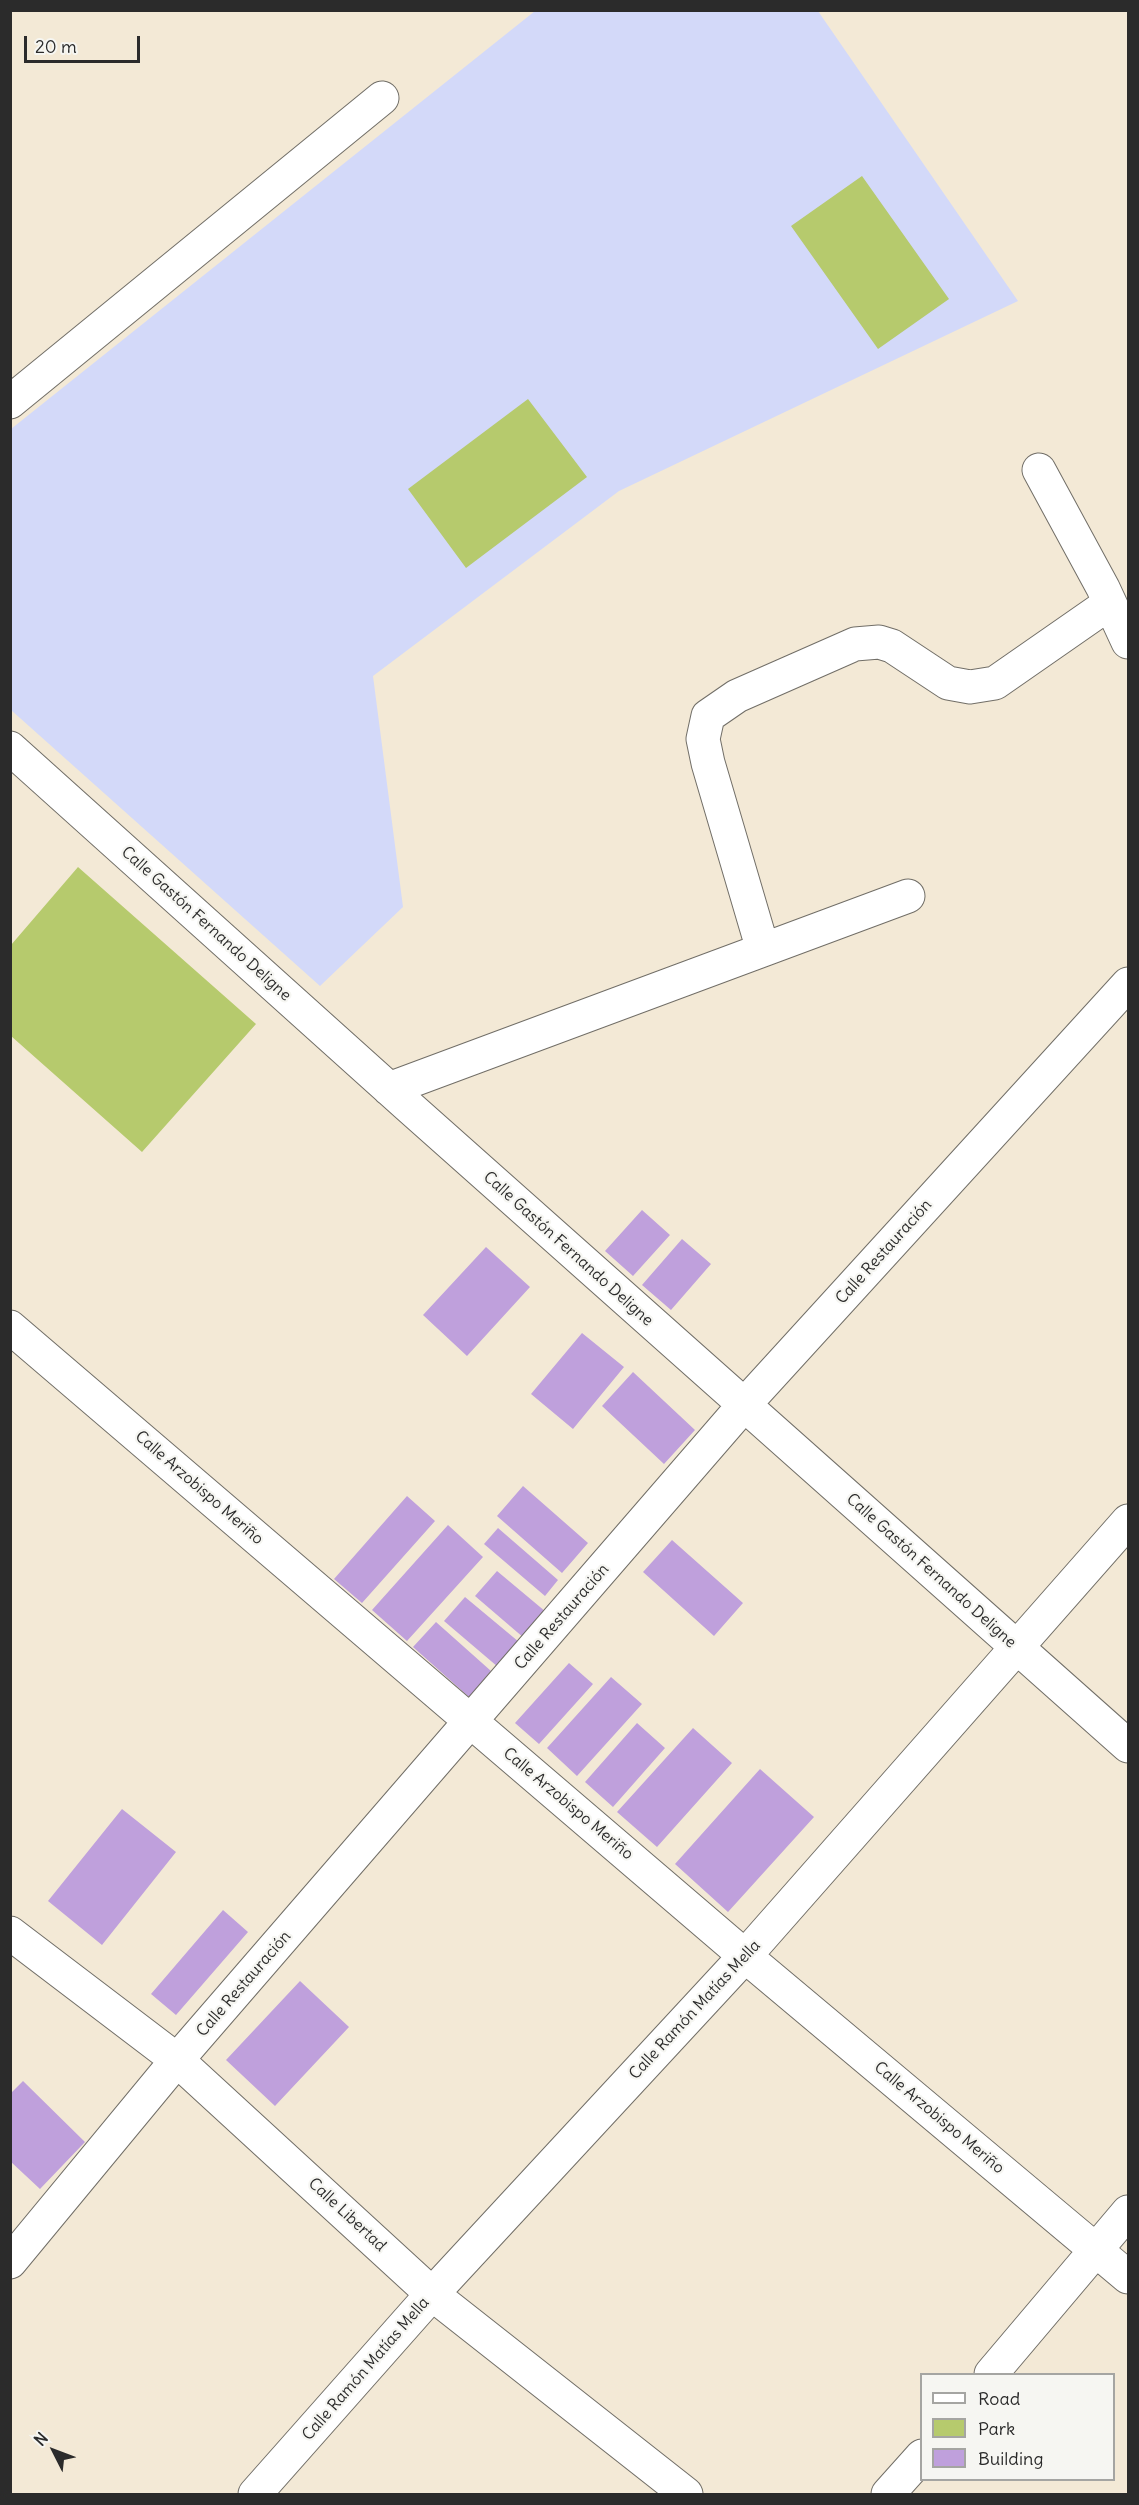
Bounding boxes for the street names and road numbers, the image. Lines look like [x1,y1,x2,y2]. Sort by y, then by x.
street label: Calle Gastón Fernando Deligne [117,843,295,1005]
street label: Calle Gastón Fernando Deligne [479,1168,657,1330]
street label: Calle Restauración [832,1196,936,1308]
street label: Calle Arzobispo Meriño [131,1427,267,1549]
street label: Calle Gastón Fernando Deligne [842,1490,1020,1652]
street label: Calle Restauración [511,1560,613,1674]
street label: Calle Arzobispo Meriño [499,1744,637,1864]
street label: Calle Restauración [193,1927,295,2041]
street label: Calle Ramón Matías Mella [625,1936,765,2084]
street label: Calle Arzobispo Meriño [870,2058,1008,2178]
street label: Calle Libertad [304,2174,390,2256]
street label: Calle Ramón Matías Mella [299,2293,433,2445]

